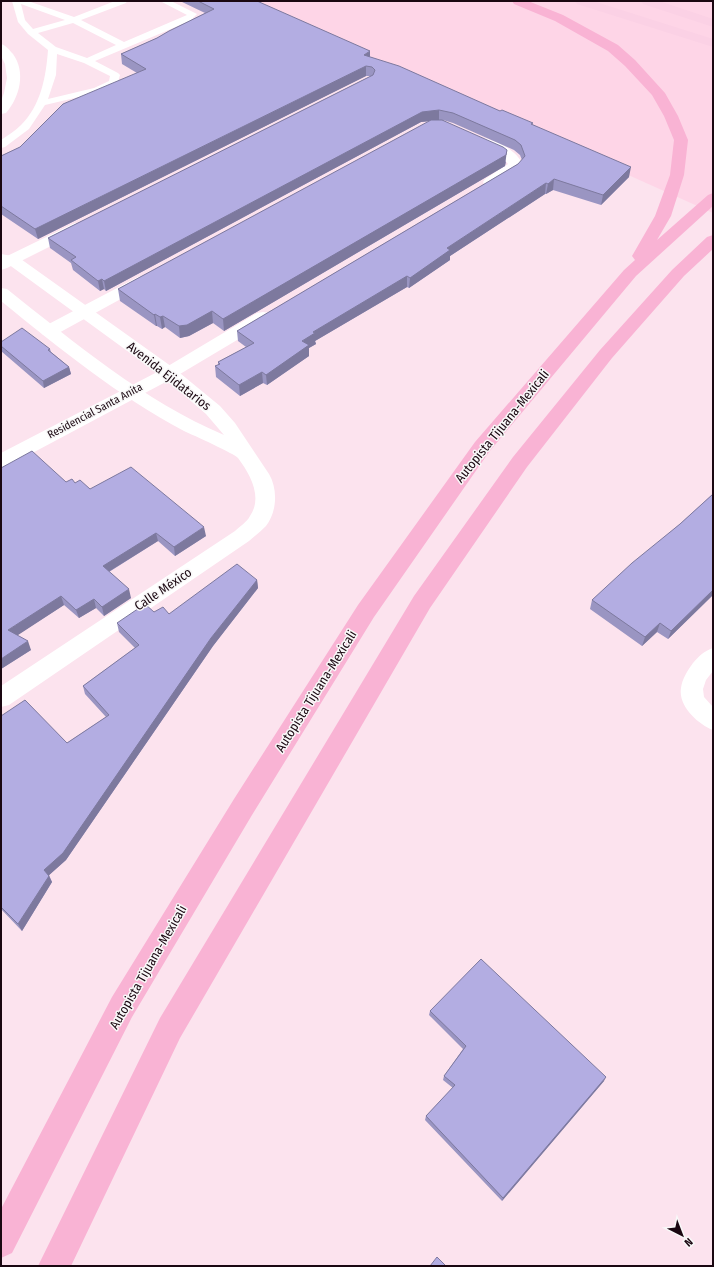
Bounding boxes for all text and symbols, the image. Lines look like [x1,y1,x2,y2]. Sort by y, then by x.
street label: Avenida Ejidatarios [124,339,214,414]
street label: Autopista Tijuana-Mexicali [452,367,552,485]
street label: Residencial Santa Anita [45,380,145,442]
street label: Calle México [132,564,195,614]
street label: Autopista Tijuana-Mexicali [272,627,360,755]
street label: Autopista Tijuana-Mexicali [106,902,190,1032]
north arrow [662,1215,702,1255]
text: N [682,1235,695,1249]

